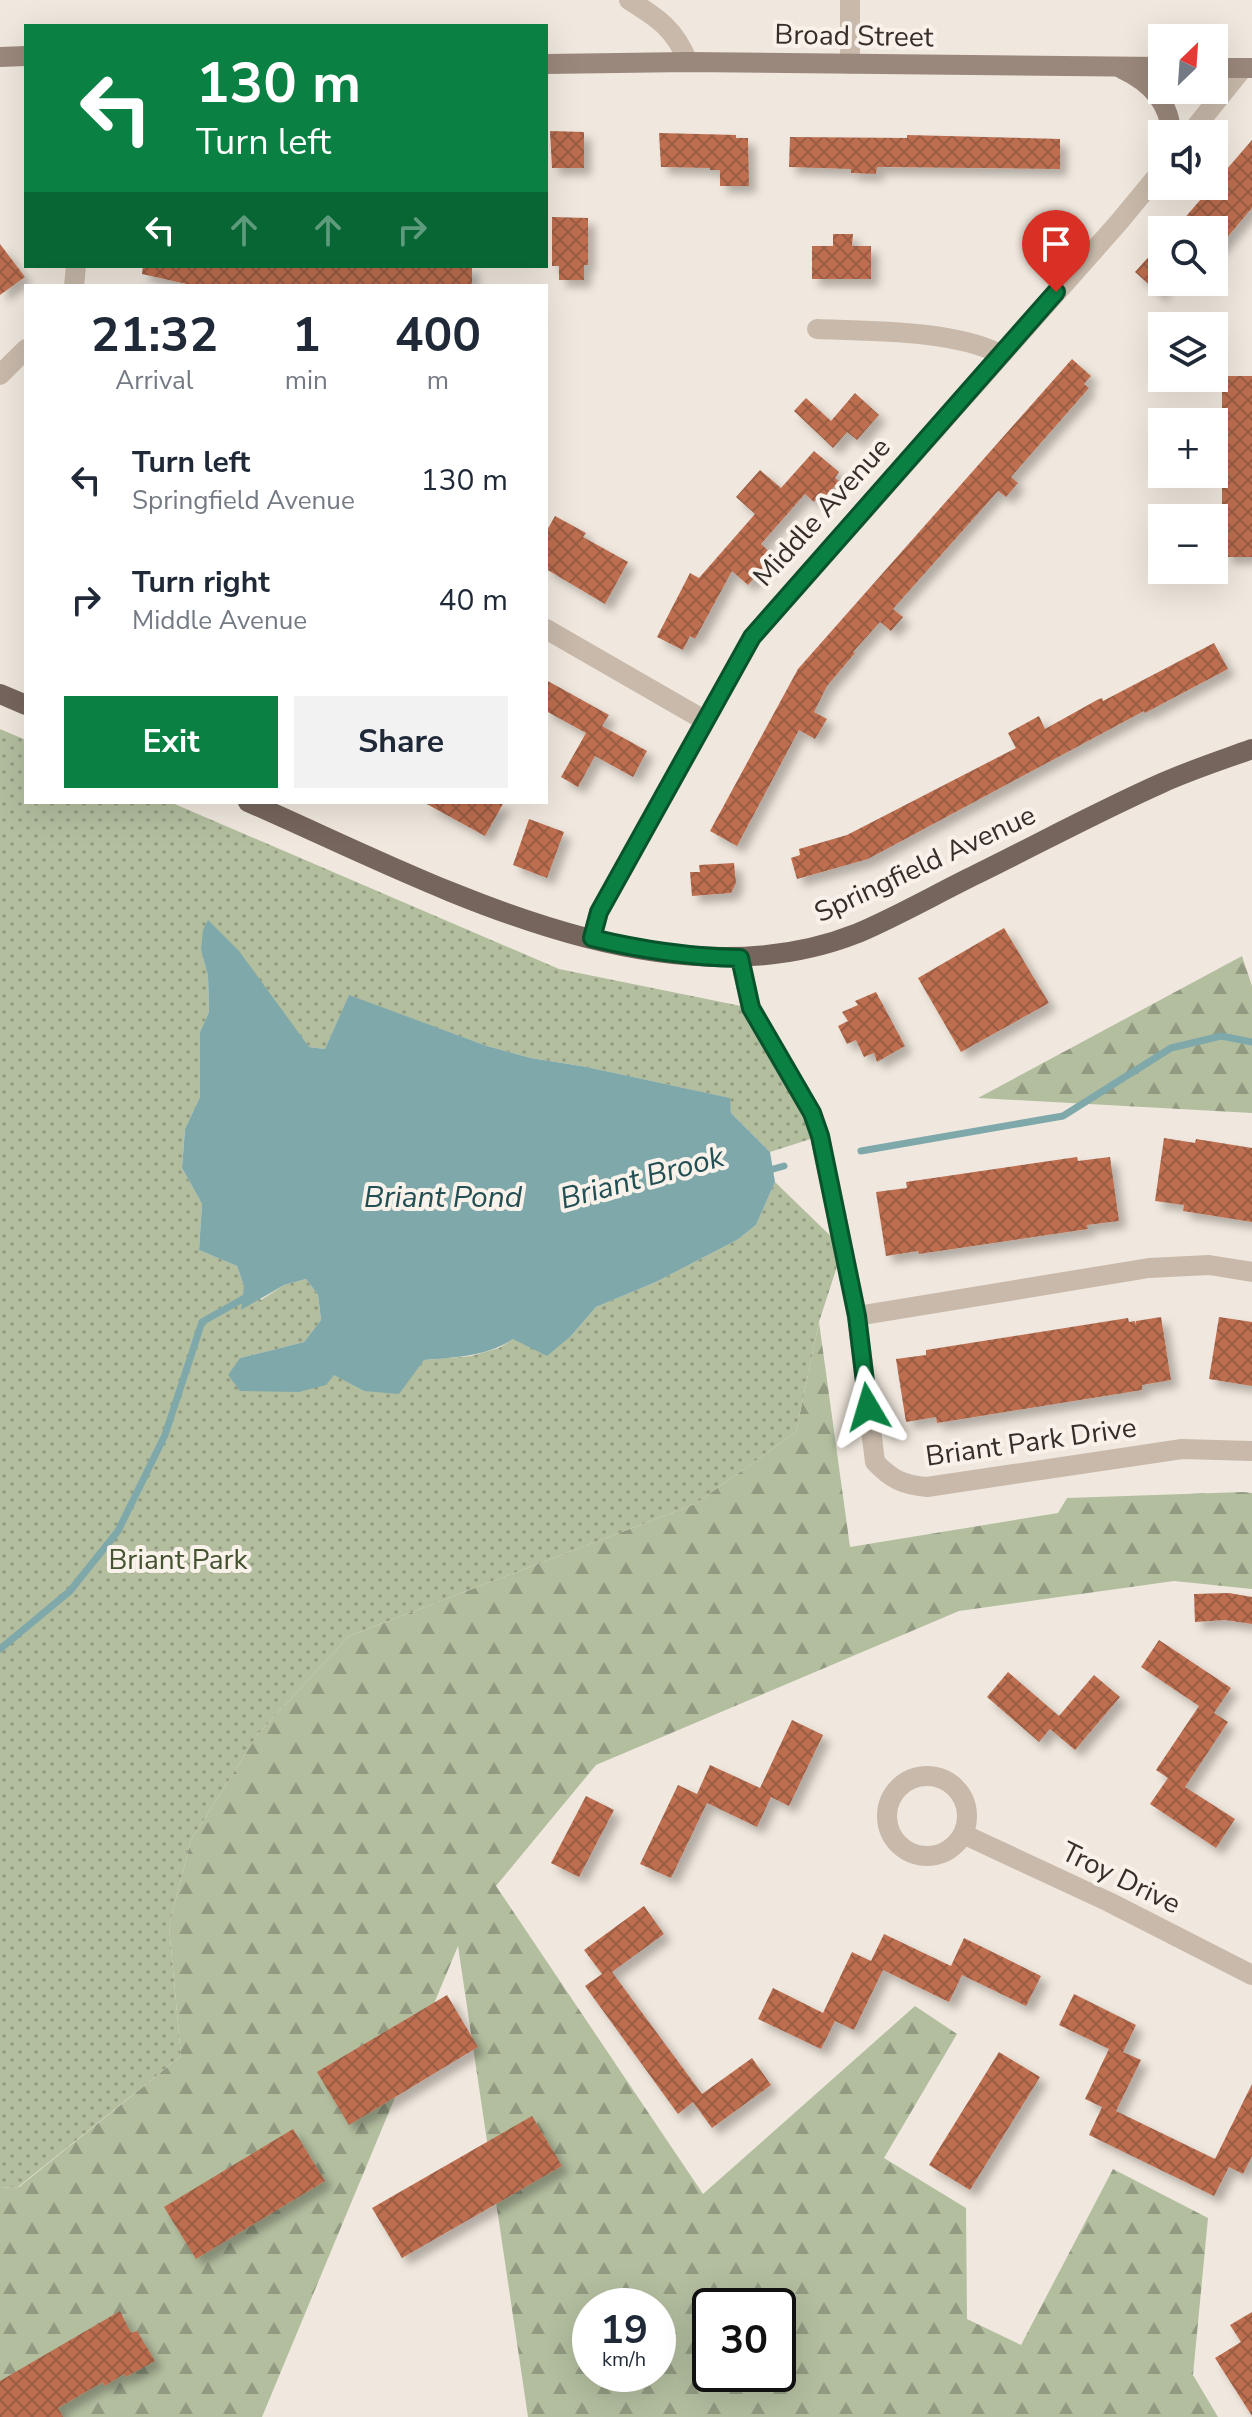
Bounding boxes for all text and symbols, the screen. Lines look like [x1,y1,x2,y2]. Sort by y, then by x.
street label: Broad Street [774,16,934,56]
north arrow [1148,24,1228,104]
map controls [1148,24,1228,584]
text: 130 m [196,45,361,122]
icon: left [64,56,168,160]
text: Turn left [196,118,331,167]
button: sound [1148,120,1228,200]
icon: left [138,208,182,252]
icon: ahead [222,208,266,252]
icon: ahead [306,208,350,252]
icon: right [390,208,434,252]
pin [1022,210,1090,292]
button: search [1148,216,1228,296]
icon: arrive [1034,222,1078,266]
text: 21:32 [91,302,218,368]
text: 1 [292,302,321,368]
text: 400 [395,302,481,368]
button: layers [1148,312,1228,392]
text: Arrival [115,363,194,398]
text: min [285,363,328,398]
text: m [427,363,449,398]
button: + [1148,408,1228,488]
street label: Middle Avenue [745,429,899,595]
text: Turn left [132,442,250,483]
icon: left [64,458,108,502]
text: 130 m [421,460,508,501]
text: Springfield Avenue [132,483,355,518]
button: − [1148,504,1228,584]
text: Turn right [132,562,270,603]
icon: right [64,578,108,622]
text: 40 m [439,580,508,621]
text: Middle Avenue [132,603,307,638]
button: Exit [64,696,278,788]
button: Share [294,696,508,788]
street label: Springfield Avenue [808,796,1042,932]
water label: Briant Brook [555,1136,730,1220]
water label: Briant Pond [364,1177,523,1218]
position arrow [826,1365,910,1449]
street label: Briant Park Drive [923,1408,1139,1476]
park label: Briant Park [108,1541,249,1579]
street label: Troy Drive [1055,1833,1187,1923]
speed limit sign: 30 [692,2288,796,2392]
text: 19 [600,2303,648,2357]
text: km/h [602,2346,646,2373]

